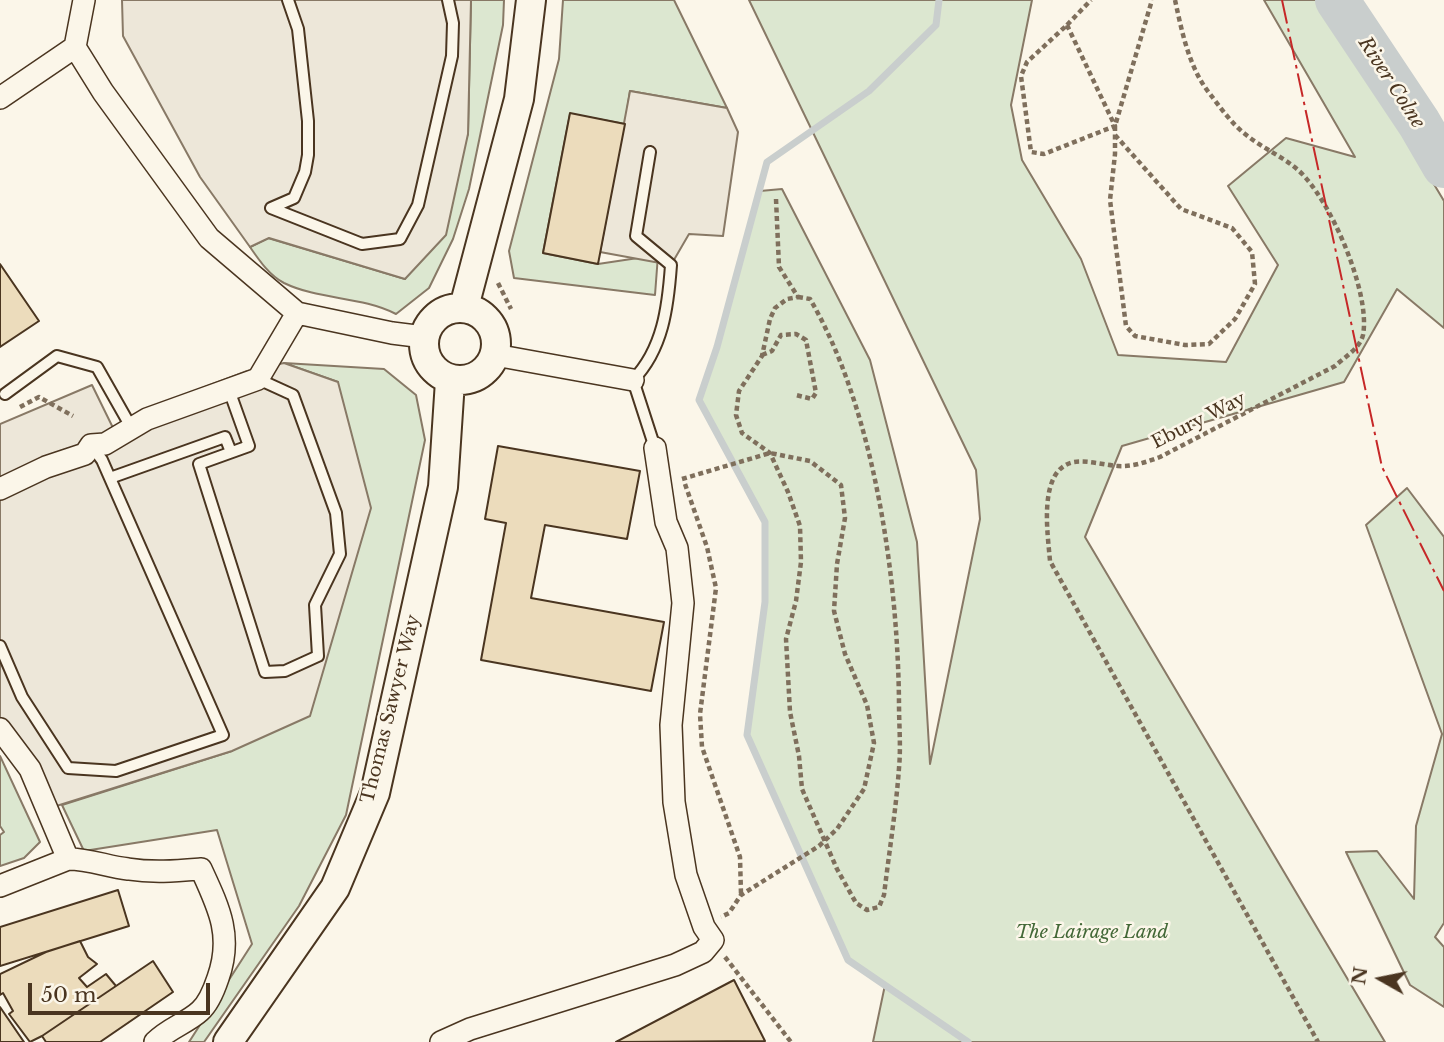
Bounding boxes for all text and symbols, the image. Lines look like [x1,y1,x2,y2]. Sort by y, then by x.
water label: River Colne [1353,33,1429,133]
street label: Ebury Way [1148,388,1250,454]
street label: Thomas Sawyer Way [357,612,425,806]
park label: The Lairage Land [1016,922,1168,944]
north arrow [1346,944,1416,1014]
text: N [1347,965,1373,986]
scale bar [32,968,214,1012]
text: 50 m [41,982,96,1008]

